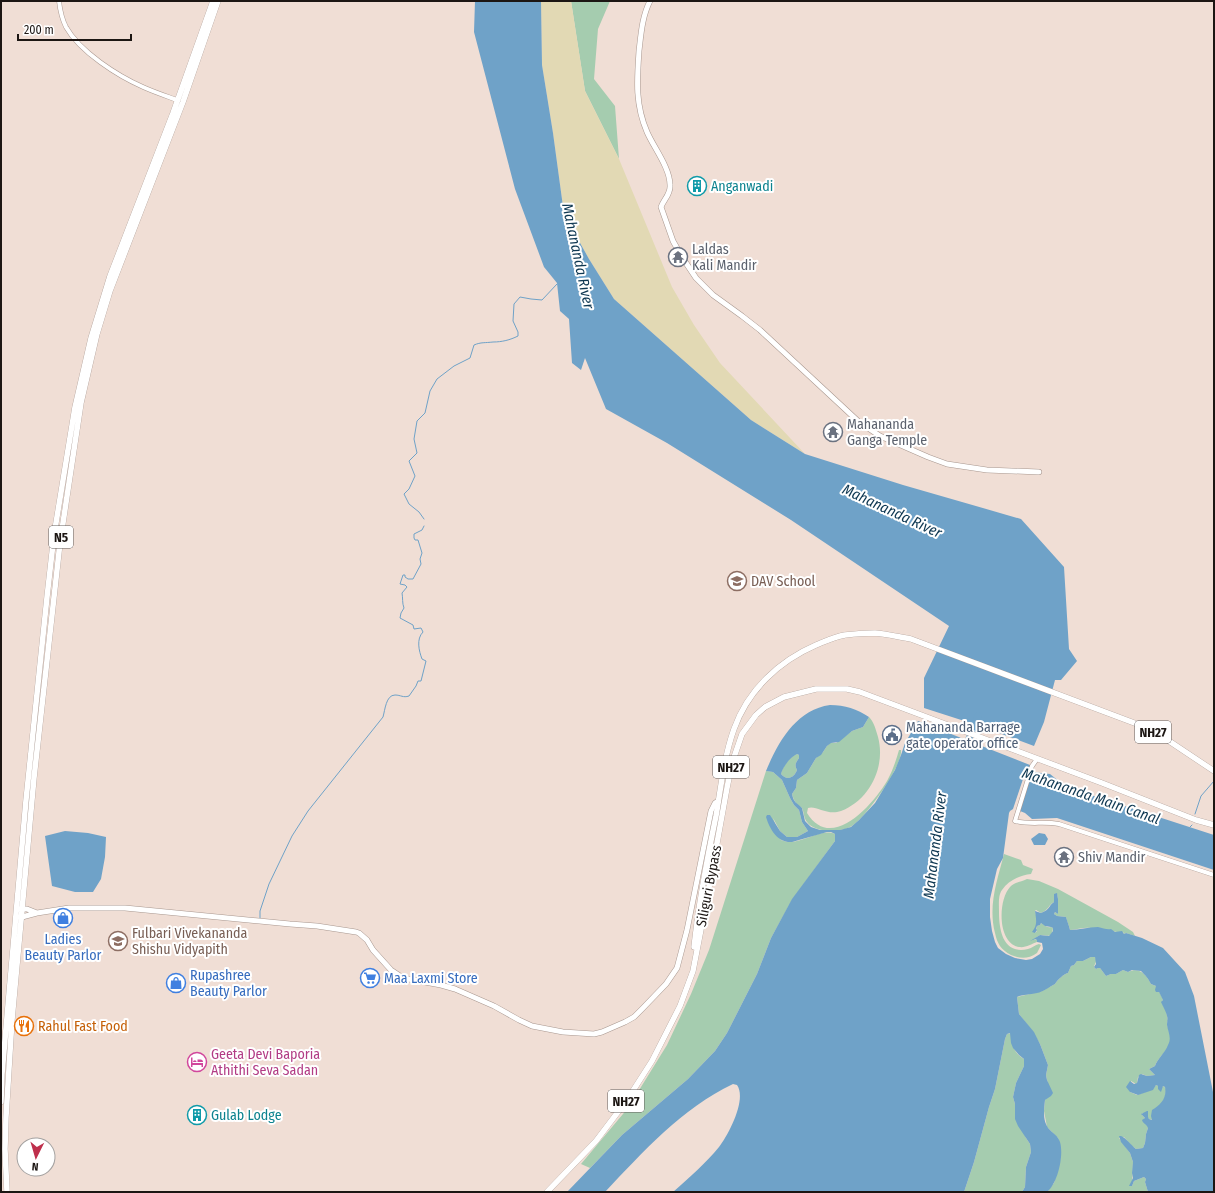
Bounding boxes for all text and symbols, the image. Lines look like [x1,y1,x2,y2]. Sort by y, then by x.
scale bar [18,16,131,42]
text: 200 m [24,23,54,37]
building icon: Anganwadi [686,175,708,197]
place label: Anganwadi [711,178,773,195]
water label: Mahananda River [558,202,598,311]
place label: Laldas Kali Mandir [692,241,757,274]
temple icon: Laldas Kali Mandir [667,246,689,268]
place label: Mahananda Ganga Temple [847,416,927,449]
temple icon: Mahananda Ganga Temple [822,421,844,443]
water label: Mahananda River [839,480,945,542]
road number: N5 [49,526,73,548]
school or university icon: DAV School [726,570,748,592]
place label: DAV School [751,573,816,590]
place label: Mahananda Barrage gate operator office [906,719,1020,752]
road number: NH27 [1135,721,1171,743]
public building icon: Mahananda Barrage gate operator office [881,724,903,746]
road number: NH27 [713,756,749,778]
water label: Mahananda Main Canal [1020,764,1162,828]
water label: Mahananda River [920,790,951,899]
street label: Siliguri Bypass [693,844,725,928]
temple icon: Shiv Mandir [1053,846,1075,868]
place label: Shiv Mandir [1078,849,1146,866]
shop icon: Ladies Beauty Parlor [52,907,74,929]
place label: Fulbari Vivekananda Shishu Vidyapith [132,925,248,958]
school or university icon: Fulbari Vivekananda Shishu Vidyapith [107,930,129,952]
place label: Ladies Beauty Parlor [25,931,102,964]
place label: Rupashree Beauty Parlor [190,967,267,1000]
supermarket icon: Maa Laxmi Store [359,967,381,989]
place label: Maa Laxmi Store [384,970,478,987]
shop icon: Rupashree Beauty Parlor [165,972,187,994]
restaurant icon: Rahul Fast Food [13,1015,35,1037]
place label: Rahul Fast Food [38,1018,128,1035]
place label: Geeta Devi Baporia Athithi Seva Sadan [211,1046,320,1079]
hotel icon: Geeta Devi Baporia Athithi Seva Sadan [186,1051,208,1073]
road number: NH27 [608,1090,644,1112]
building icon: Gulab Lodge [186,1104,208,1126]
place label: Gulab Lodge [211,1107,282,1124]
north arrow [16,1137,56,1177]
text: N [31,1160,39,1173]

